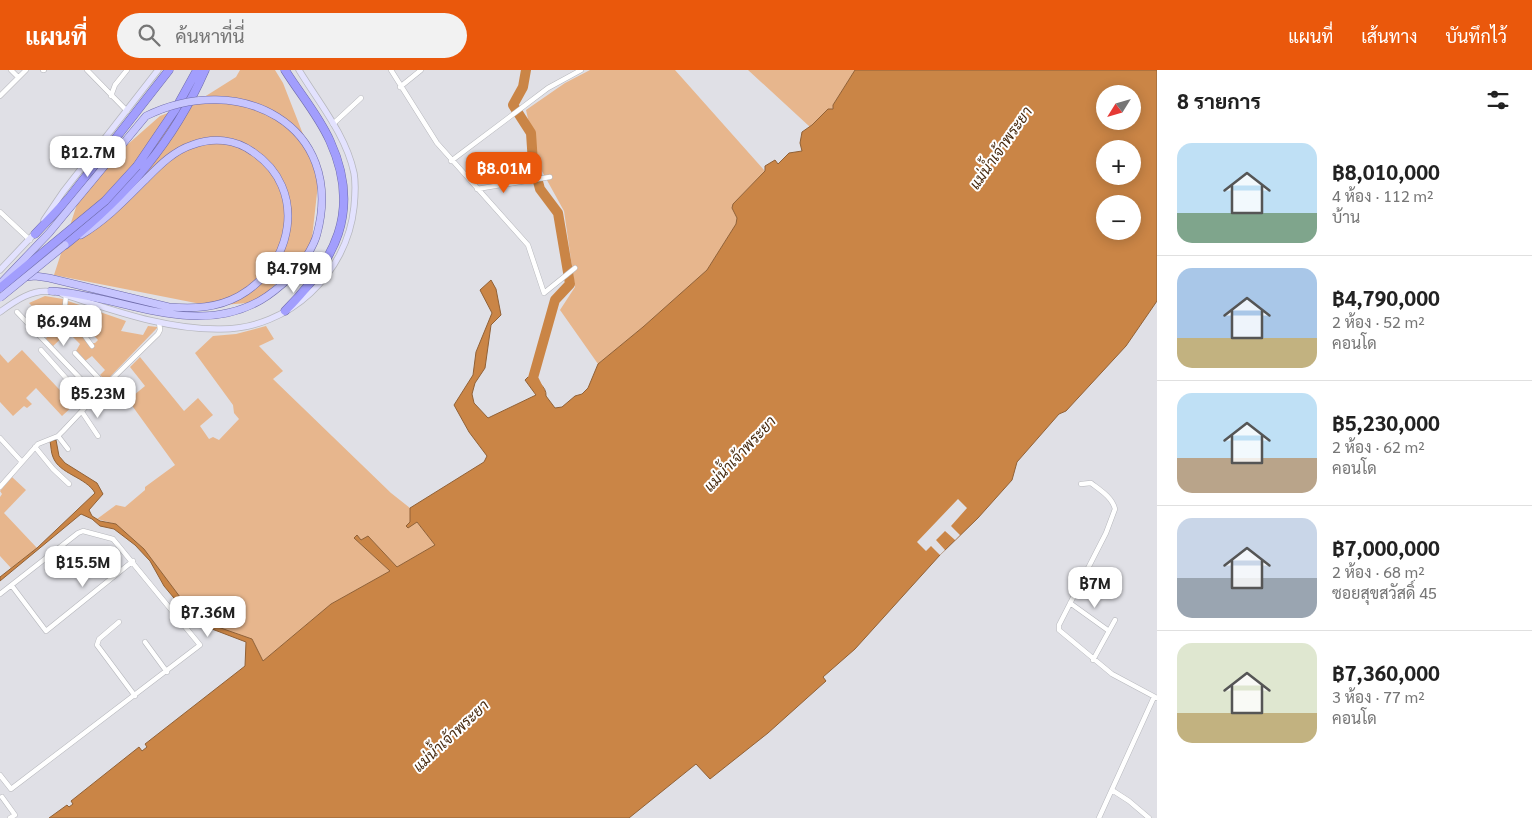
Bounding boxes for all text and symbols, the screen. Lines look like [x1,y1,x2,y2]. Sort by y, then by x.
search box [117,13,467,58]
text: แผนที่ [25,19,87,51]
icon: search [135,21,163,49]
text: ค้นหาที่นี่ [175,23,245,47]
text: แผนที่ [1288,24,1333,47]
text: เส้นทาง [1361,24,1417,47]
text: บันทึกไว้ [1445,24,1507,47]
north arrow [1096,85,1141,130]
map controls [1096,85,1141,240]
icon: filters [1484,86,1512,114]
text: 8 รายการ [1177,87,1261,114]
water label: แม่น้ำเจ้าพระยา [963,101,1035,192]
pin: ฿12.7M [47,136,129,178]
button: + [1096,140,1141,185]
text: ฿12.7M [61,141,115,162]
pin: ฿8.01M [463,152,545,194]
text: ฿8.01M [477,157,531,178]
text: ฿8,010,000 [1332,158,1440,185]
icon: home [1217,163,1277,223]
text: 4 ห้อง · 112 m² [1332,185,1433,206]
button: − [1096,195,1141,240]
text: บ้าน [1332,206,1360,227]
pin: ฿4.79M [253,252,335,294]
text: ฿4.79M [267,257,321,278]
text: ฿4,790,000 [1332,284,1440,311]
icon: home [1217,288,1277,348]
pin: ฿6.94M [23,304,105,347]
text: ฿6.94M [37,310,91,331]
text: 2 ห้อง · 52 m² [1332,311,1425,332]
text: คอนโด [1332,332,1377,353]
pin: ฿5.23M [57,376,139,419]
text: ฿5.23M [71,382,125,403]
text: ฿5,230,000 [1332,409,1440,436]
water label: แม่น้ำเจ้าพระยา [697,410,779,495]
icon: home [1217,413,1277,473]
text: 2 ห้อง · 62 m² [1332,436,1425,457]
text: คอนโด [1332,457,1377,478]
text: ฿7,000,000 [1332,534,1440,561]
icon: home [1217,538,1277,598]
pin: ฿15.5M [42,546,124,588]
text: ฿15.5M [56,551,110,572]
text: 2 ห้อง · 68 m² [1332,561,1425,582]
pin: ฿7M [1071,566,1119,609]
text: ฿7M [1079,572,1111,593]
text: ซอยสุขสวัสดิ์ 45 [1332,582,1437,603]
pin: ฿7.36M [167,596,249,638]
text: ฿7.36M [181,601,235,622]
text: ฿7,360,000 [1332,659,1440,686]
icon: home [1217,663,1277,723]
text: 3 ห้อง · 77 m² [1332,686,1425,707]
water label: แม่น้ำเจ้าพระยา [407,693,492,775]
text: คอนโด [1332,707,1377,728]

